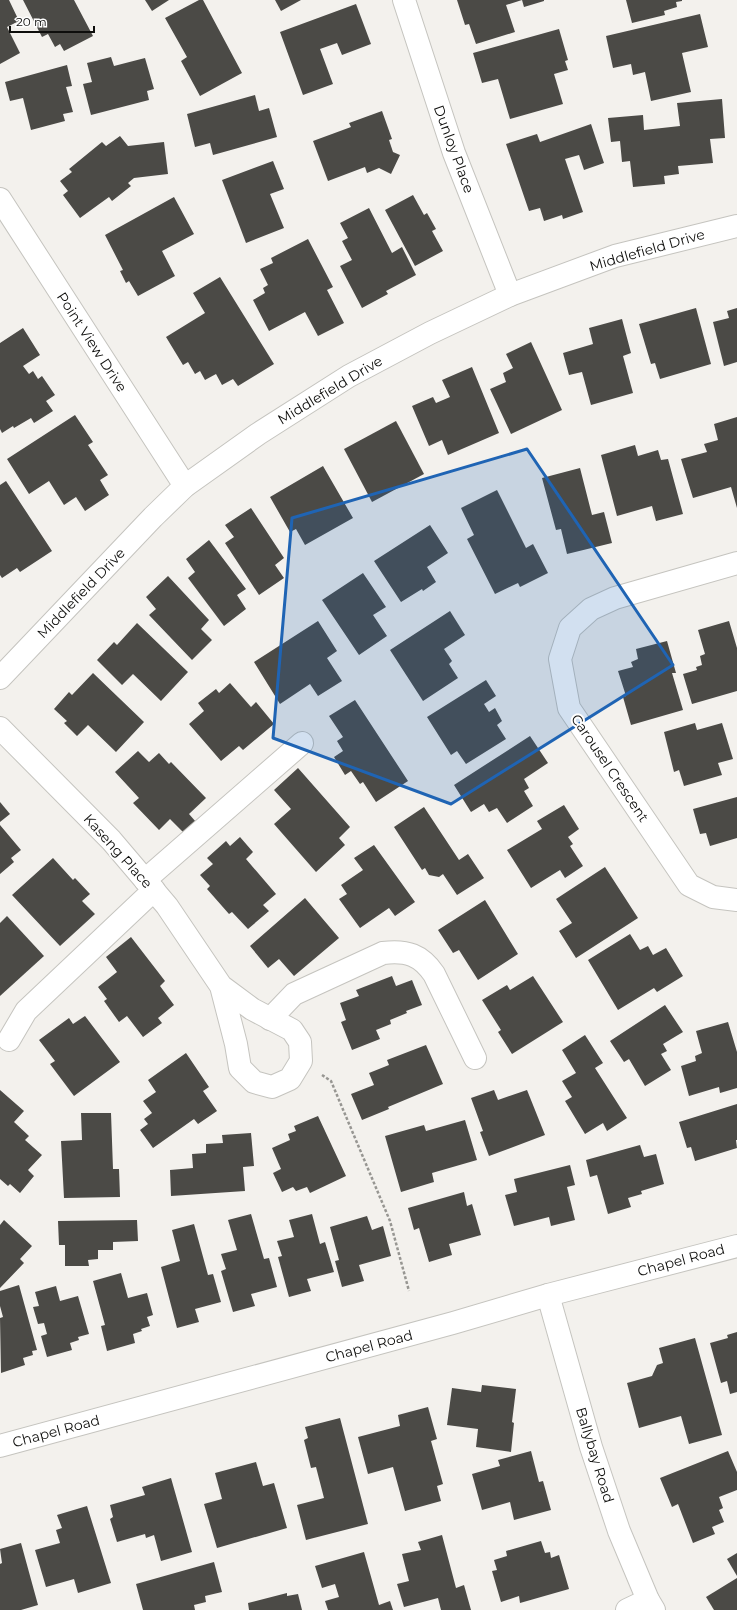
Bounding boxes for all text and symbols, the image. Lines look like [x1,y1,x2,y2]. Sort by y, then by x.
scale bar [10,8,94,34]
text: 20 m [16,14,47,29]
street label: Dunloy Place [430,103,478,195]
street label: Middlefield Drive [587,225,707,275]
street label: Point View Drive [53,289,131,395]
street label: Middlefield Drive [274,352,386,428]
street label: Middlefield Drive [33,544,129,642]
street label: Carousel Crescent [567,711,653,826]
street label: Kaseng Place [80,810,156,892]
street label: Chapel Road [635,1240,727,1280]
street label: Chapel Road [323,1326,415,1366]
street label: Ballybay Road [572,1405,618,1505]
street label: Chapel Road [10,1411,102,1451]

